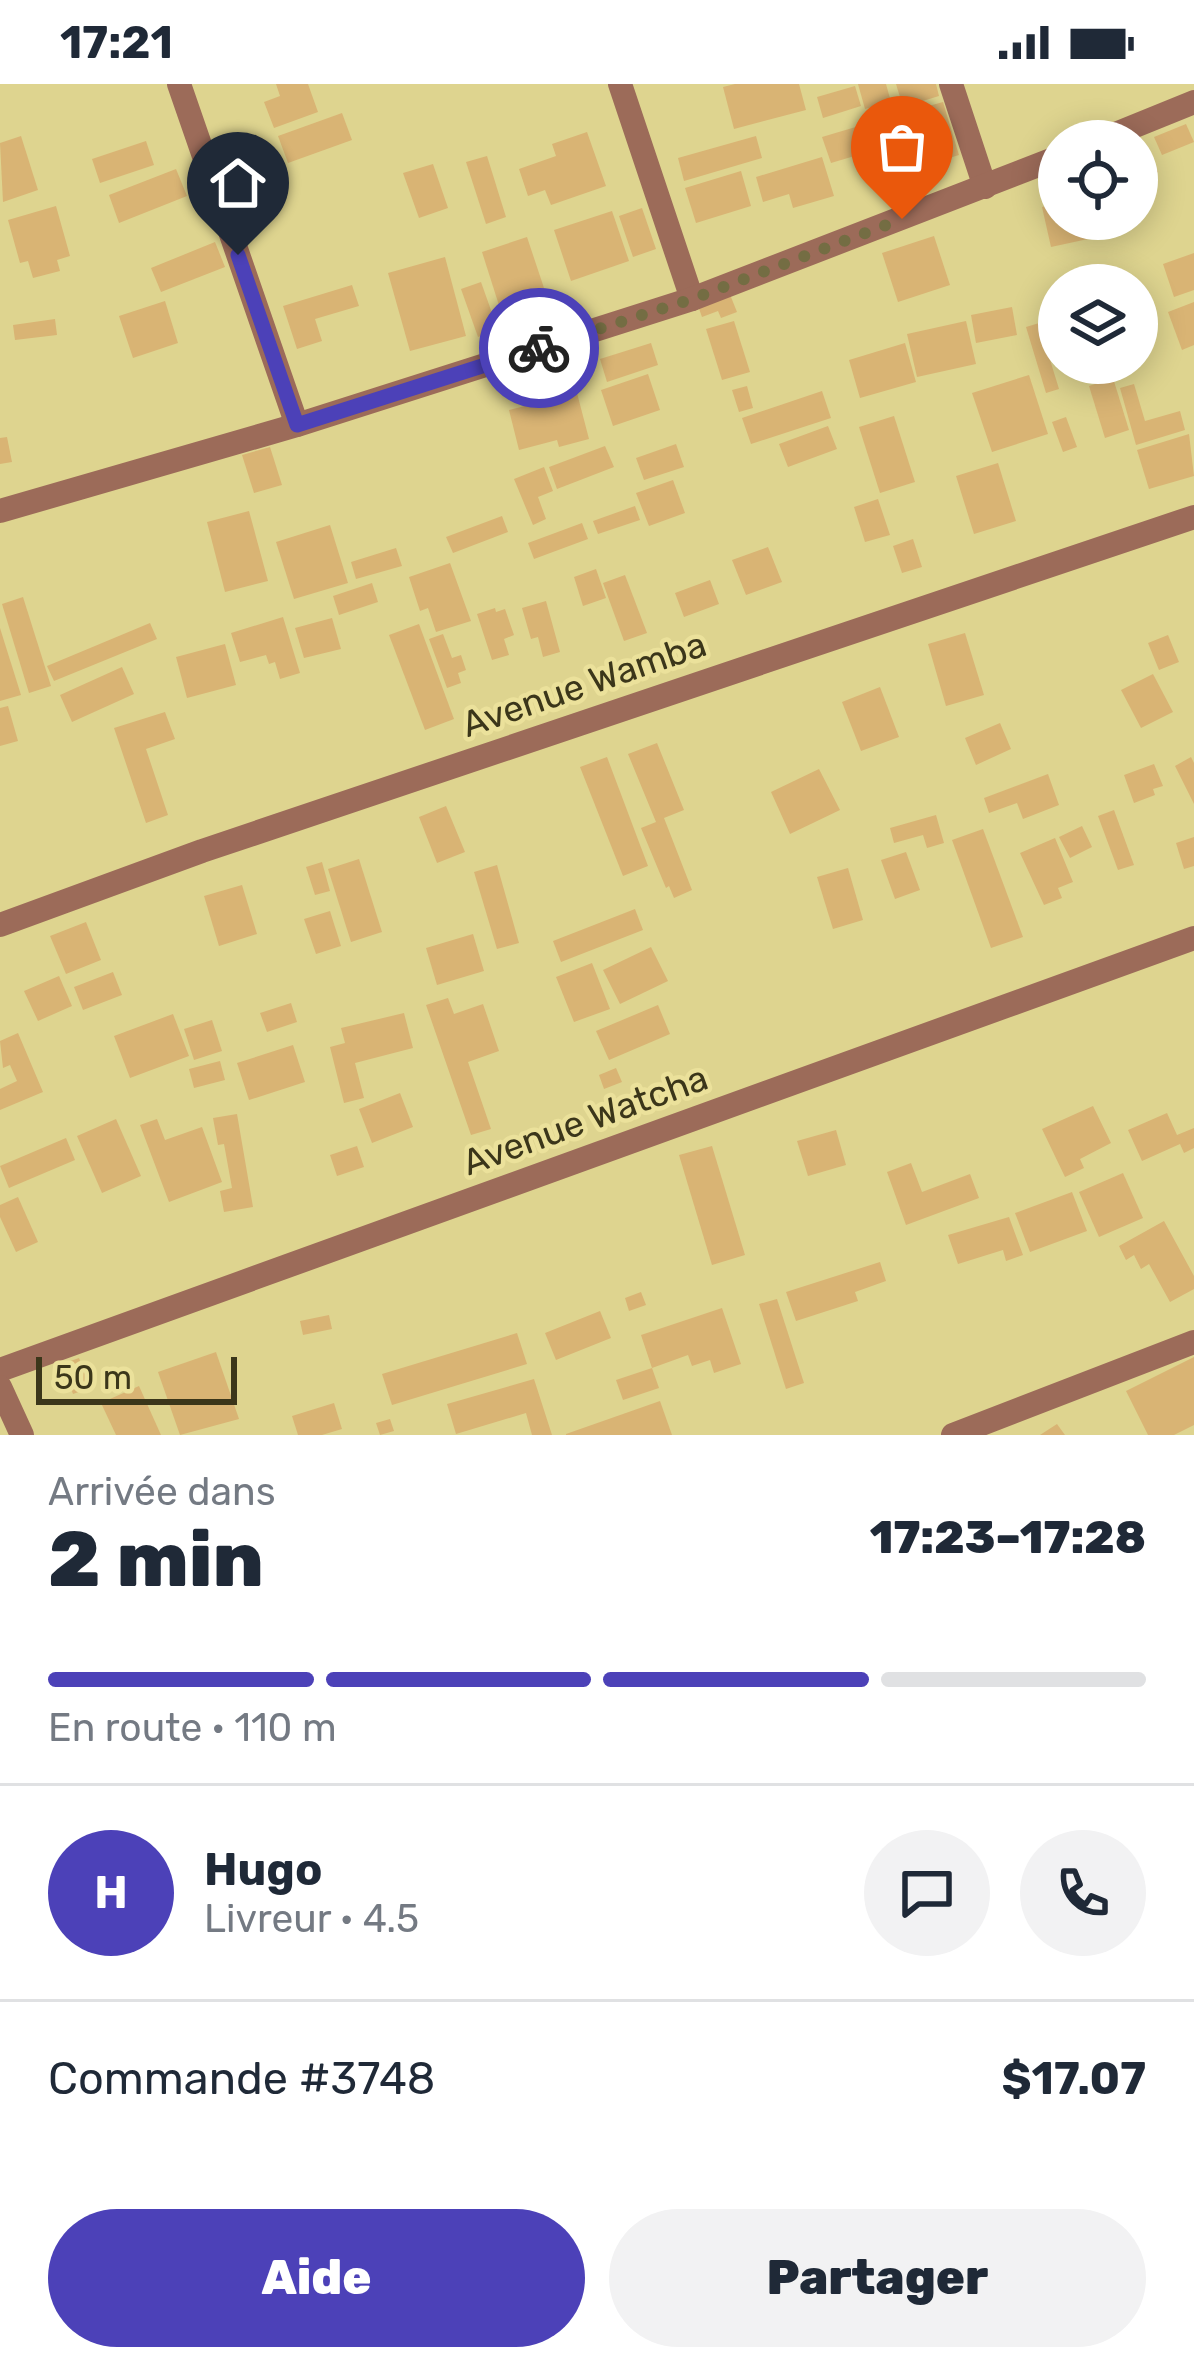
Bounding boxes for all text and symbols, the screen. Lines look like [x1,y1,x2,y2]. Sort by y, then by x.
text: 17:21 [60,16,173,69]
pin [851,96,953,219]
icon: bag [869,114,935,180]
map controls [1038,120,1158,384]
button: locate [1038,120,1158,240]
pin [187,132,289,255]
icon: home [205,150,271,216]
button: layers [1038,264,1158,384]
courier [479,288,599,408]
icon: bike [506,315,572,381]
street label: Avenue Wamba [456,622,712,746]
street label: Avenue Watcha [457,1056,713,1184]
scale bar [36,1351,237,1404]
text: 50 m [54,1358,132,1397]
text: Arrivée dans [48,1469,276,1515]
text: 17:23–17:28 [870,1511,1146,1564]
text: 2 min [48,1513,264,1606]
text: En route · 110 m [48,1705,337,1751]
button: chat [864,1830,990,1956]
button: phone [1020,1830,1146,1956]
text: Hugo [204,1843,322,1896]
text: H [94,1866,128,1919]
text: Livreur · 4.5 [204,1896,419,1942]
text: Commande #3748 [48,2052,435,2105]
text: $17.07 [1002,2052,1146,2105]
button: Aide [48,2209,585,2347]
button: Partager [609,2209,1146,2347]

